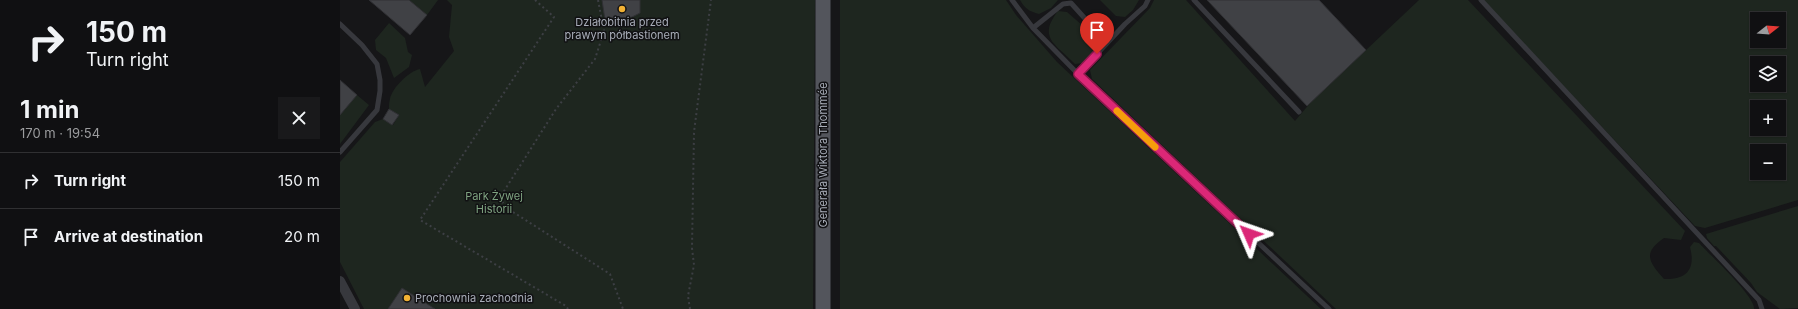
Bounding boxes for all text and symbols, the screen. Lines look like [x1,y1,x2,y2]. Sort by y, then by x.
marker: Działobitnia przed prawym półbastionem [617,4,627,14]
north arrow [1750,12,1786,48]
map controls [1750,12,1786,180]
pin [1080,13,1114,54]
text: 150 m [86,15,167,49]
place label: Działobitnia przed prawym półbastionem [564,15,680,42]
icon: right [20,16,72,68]
icon: arrive [1086,19,1108,41]
text: Turn right [86,49,169,70]
button: layers [1750,56,1786,92]
street label: Generała Wiktora Thommée [816,82,830,228]
text: 1 min [20,95,79,124]
button: close [278,97,320,139]
button: + [1750,100,1786,136]
text: 170 m · 19:54 [20,125,100,141]
button: − [1750,144,1786,180]
icon: right [20,170,42,192]
text: Turn right [54,171,126,190]
text: 150 m [278,171,320,190]
park label: Park Żywej Historii [465,189,523,216]
position arrow [1228,213,1270,255]
icon: arrive [20,226,42,248]
text: Arrive at destination [54,227,203,246]
text: 20 m [284,227,320,246]
place label: Prochownia zachodnia [415,291,533,305]
marker: Prochownia zachodnia [402,293,412,303]

